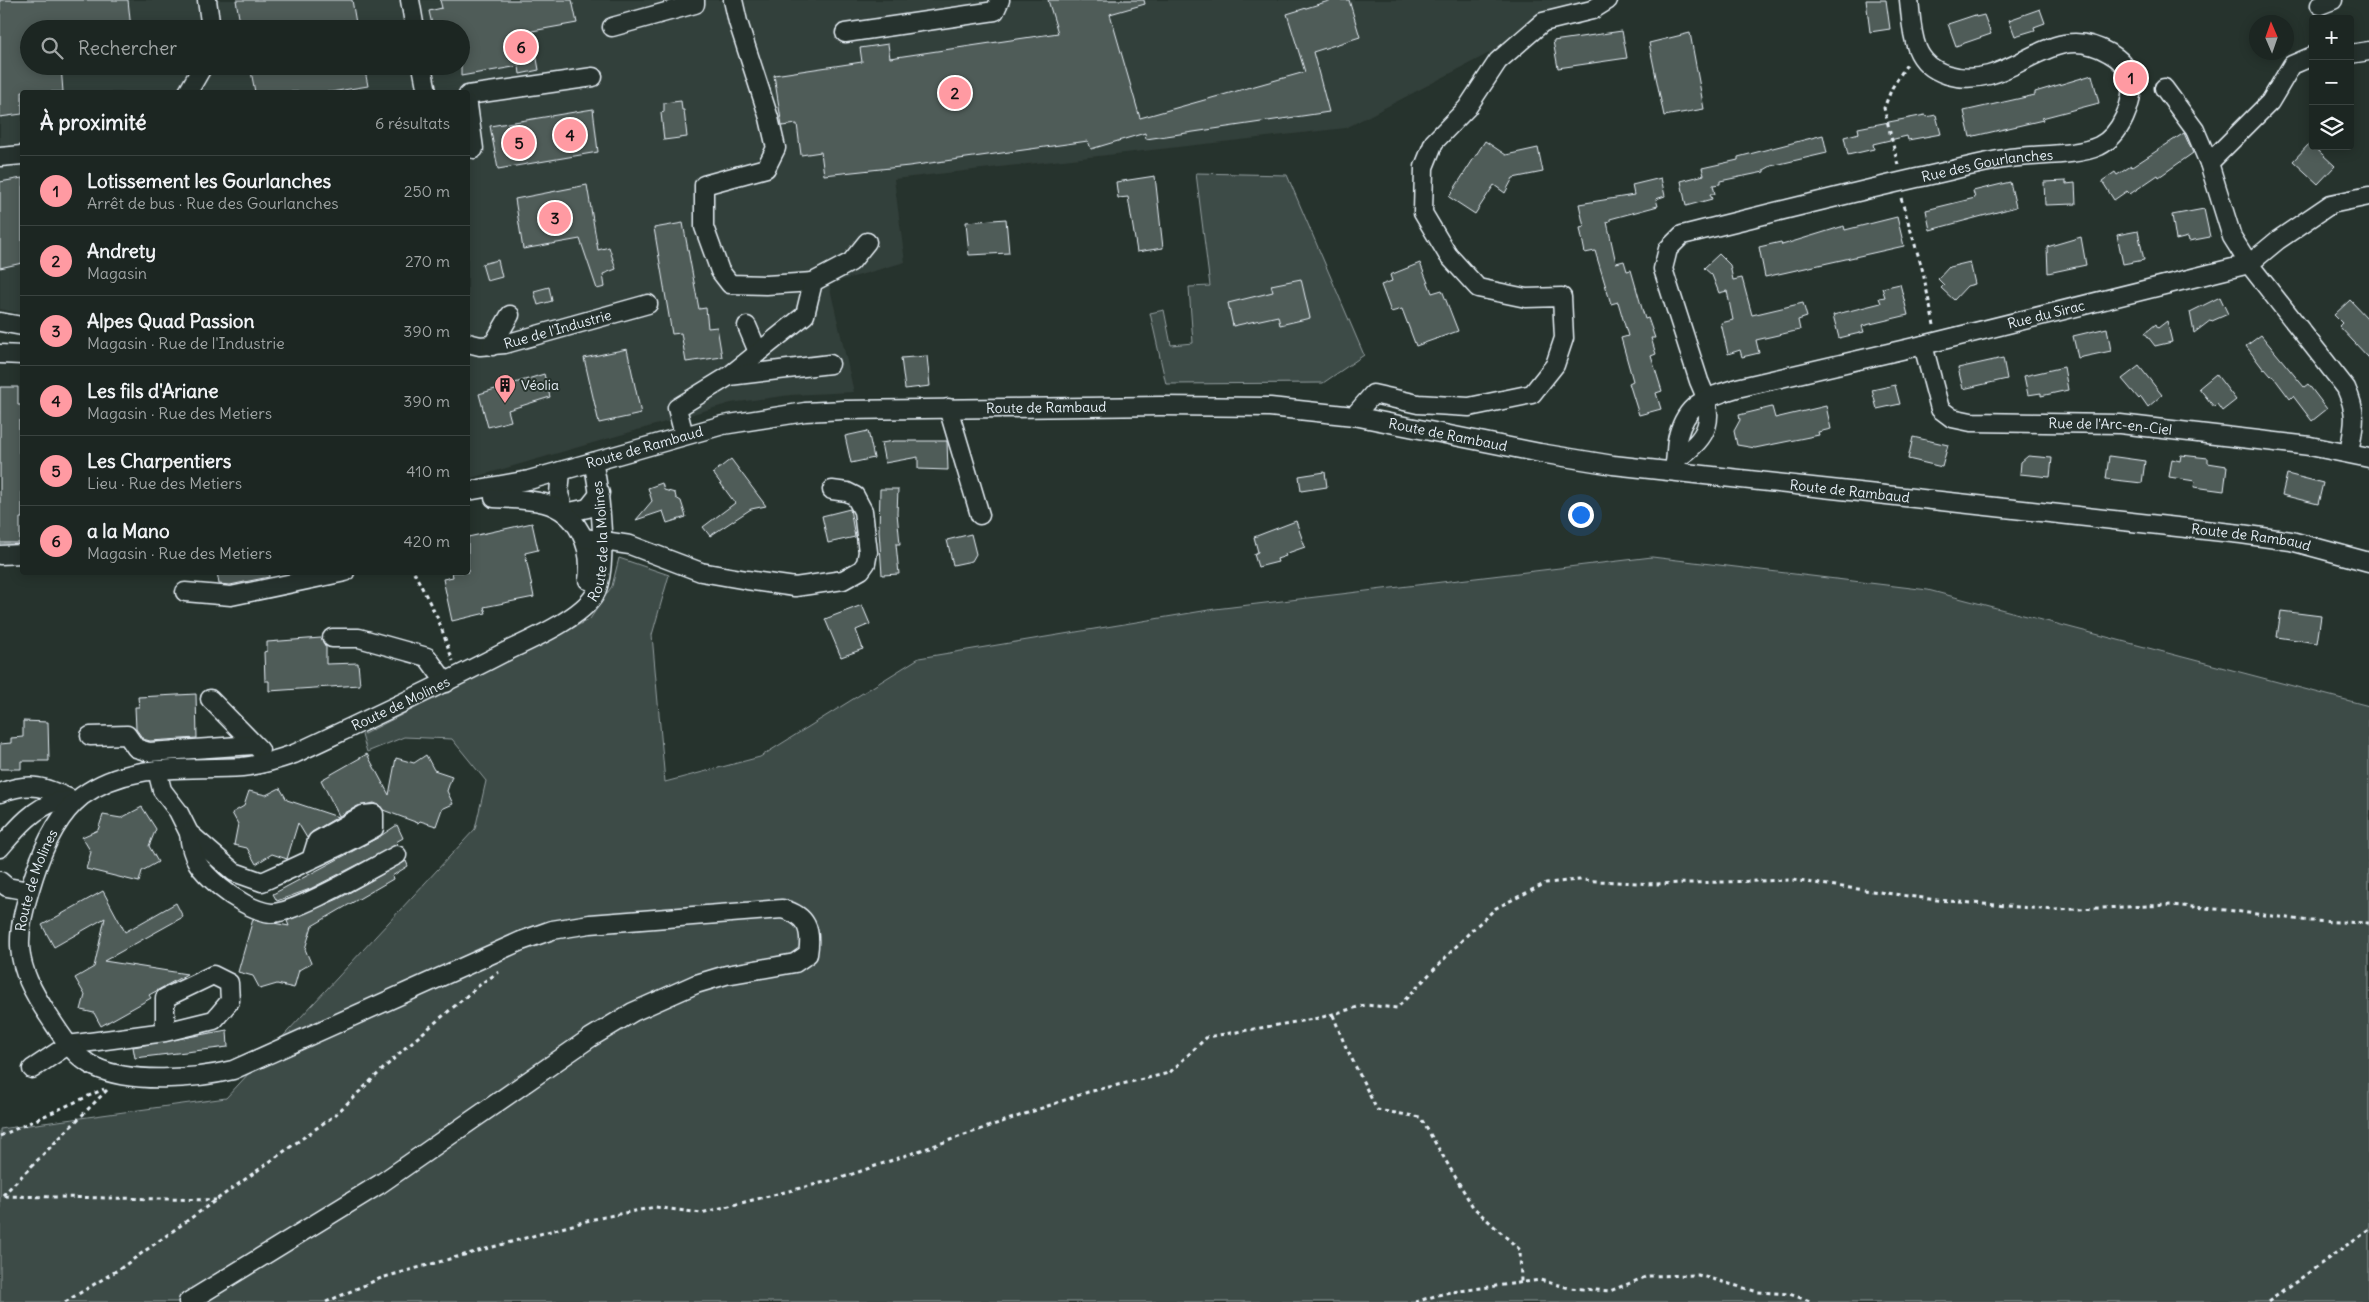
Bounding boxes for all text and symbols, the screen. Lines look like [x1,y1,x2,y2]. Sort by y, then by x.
north arrow [2249,15,2294,60]
map controls [2309,15,2354,150]
button: + [2309,15,2354,60]
search box [20,20,470,75]
pin: 6 [505,28,537,66]
icon: search [38,34,66,62]
text: Rechercher [78,36,177,60]
pin: 1 [2115,59,2147,97]
button: − [2309,60,2354,105]
pin: 2 [939,74,971,112]
button: layers [2309,105,2354,150]
text: À proximité [40,109,147,136]
text: 6 résultats [375,113,450,133]
pin: 4 [554,116,586,154]
pin: 5 [503,124,535,162]
street label: Rue des Gourlanches [1920,146,2054,186]
text: Lotissement les Gourlanches [87,169,331,193]
text: 1 [53,181,59,201]
text: 250 m [404,181,450,201]
text: Arrêt de bus · Rue des Gourlanches [87,193,339,213]
pin: 3 [539,199,571,237]
text: Andrety [87,239,156,263]
text: 2 [52,251,60,271]
text: 270 m [405,251,450,271]
text: Magasin [87,263,147,283]
street label: Rue du Sirac [2006,296,2087,333]
street label: Rue de l'Industrie [502,306,613,353]
text: Alpes Quad Passion [87,309,255,333]
text: 3 [51,321,61,341]
text: 390 m [403,321,450,341]
text: Magasin · Rue de l'Industrie [87,333,285,353]
building icon: Véolia [493,373,517,404]
place label: Véolia [521,376,559,394]
text: Les fils d'Ariane [87,379,218,403]
text: 4 [51,391,61,411]
text: 390 m [403,391,450,411]
street label: Route de Rambaud [986,398,1107,417]
text: Magasin · Rue des Metiers [87,403,272,423]
street label: Route de Rambaud [1387,414,1509,455]
street label: Rue de l'Arc-en-Ciel [2048,414,2173,439]
street label: Route de Rambaud [584,422,705,472]
text: Les Charpentiers [87,449,231,473]
text: 5 [51,461,61,481]
text: 410 m [406,461,450,481]
text: Lieu · Rue des Metiers [87,473,242,493]
street label: Route de Rambaud [1789,475,1911,507]
street label: Route de la Molines [584,480,611,605]
your location [1568,502,1594,528]
text: a la Mano [87,519,170,543]
street label: Route de Rambaud [2190,520,2313,555]
text: 6 [51,531,61,551]
text: 420 m [404,531,450,551]
text: Magasin · Rue des Metiers [87,543,272,563]
street label: Route de Molines [349,672,453,735]
street label: Route de Molines [11,826,62,933]

